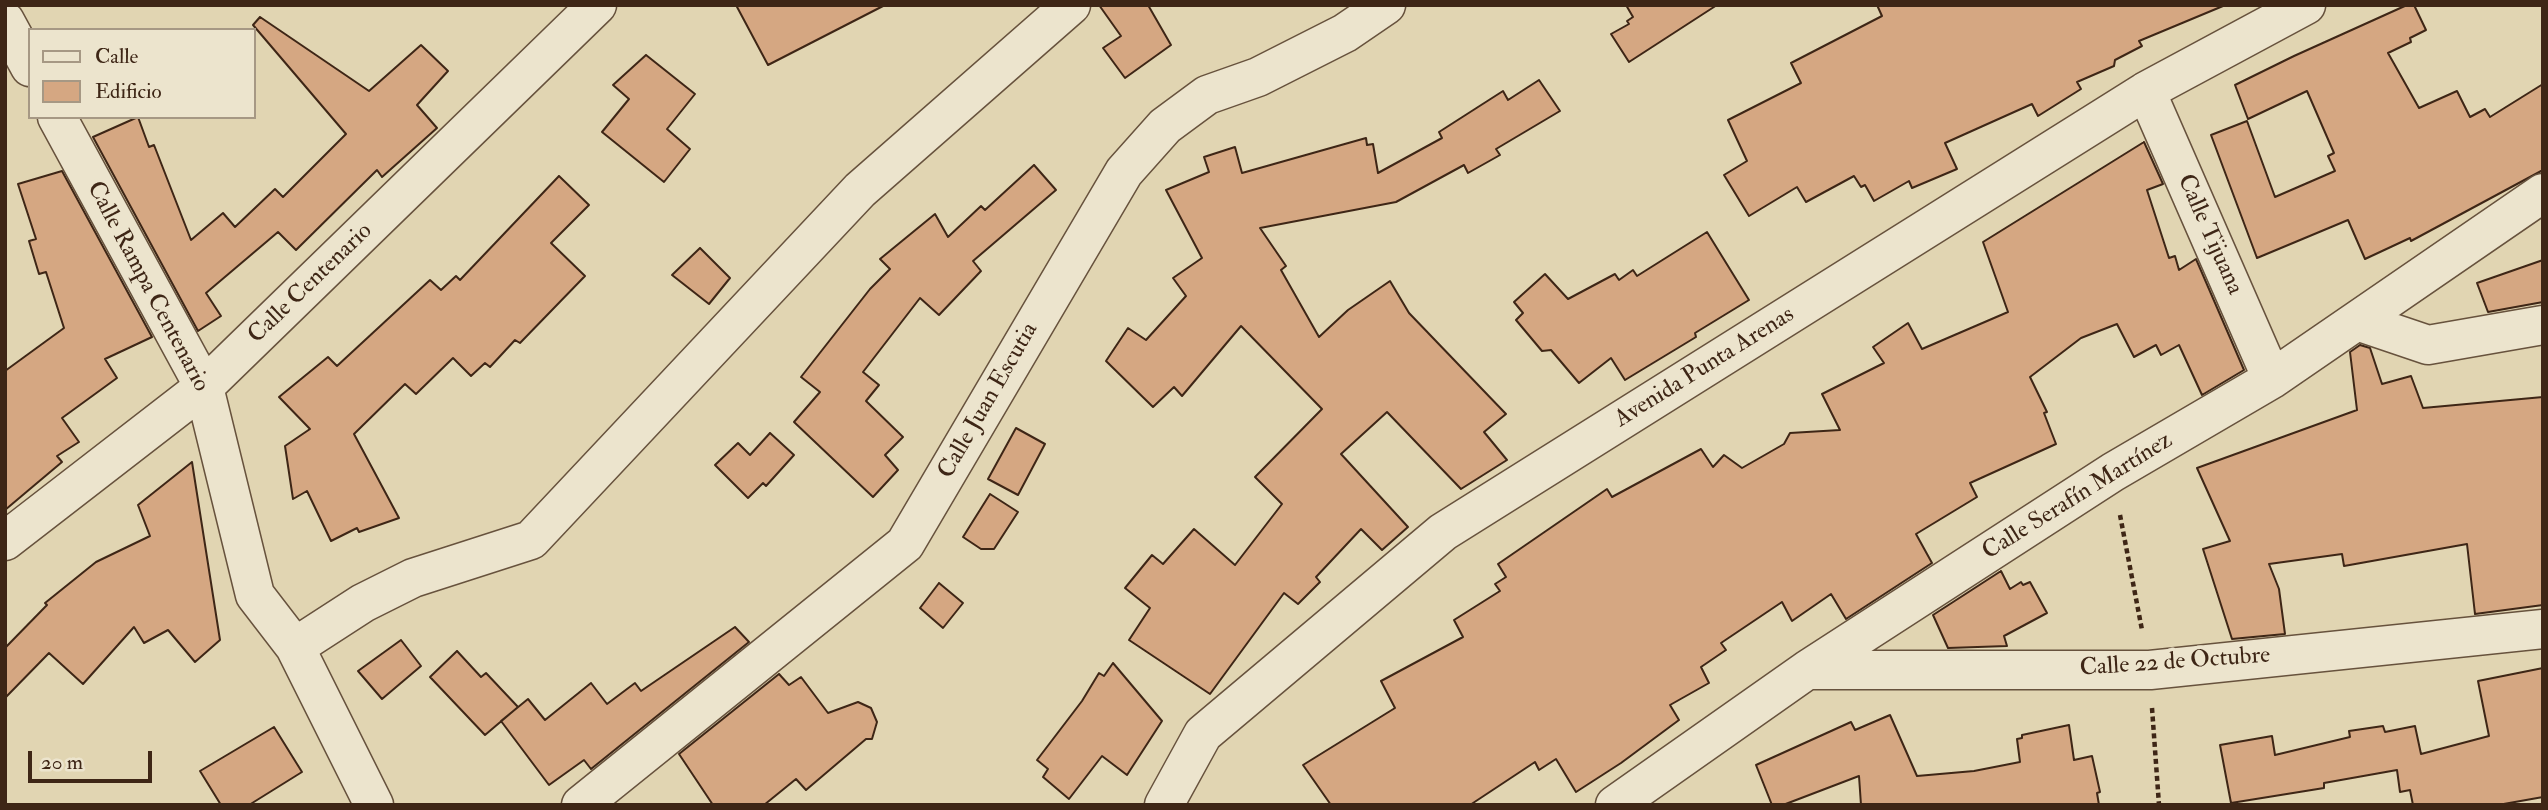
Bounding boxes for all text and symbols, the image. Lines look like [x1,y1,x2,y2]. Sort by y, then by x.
legend [28,28,256,119]
text: Calle [95,43,138,70]
text: Edificio [95,78,162,105]
street label: Calle Tijuana [2170,170,2248,300]
street label: Calle Rampa Centenario [79,177,215,397]
street label: Calle Centenario [243,218,379,350]
street label: Avenida Punta Arenas [1610,301,1800,435]
street label: Calle Juan Escutia [933,318,1045,484]
street label: Calle Serafín Martínez [1978,427,2178,567]
street label: Calle 22 de Octubre [2079,642,2271,684]
scale bar [32,736,156,780]
text: 20 m [41,749,83,776]

